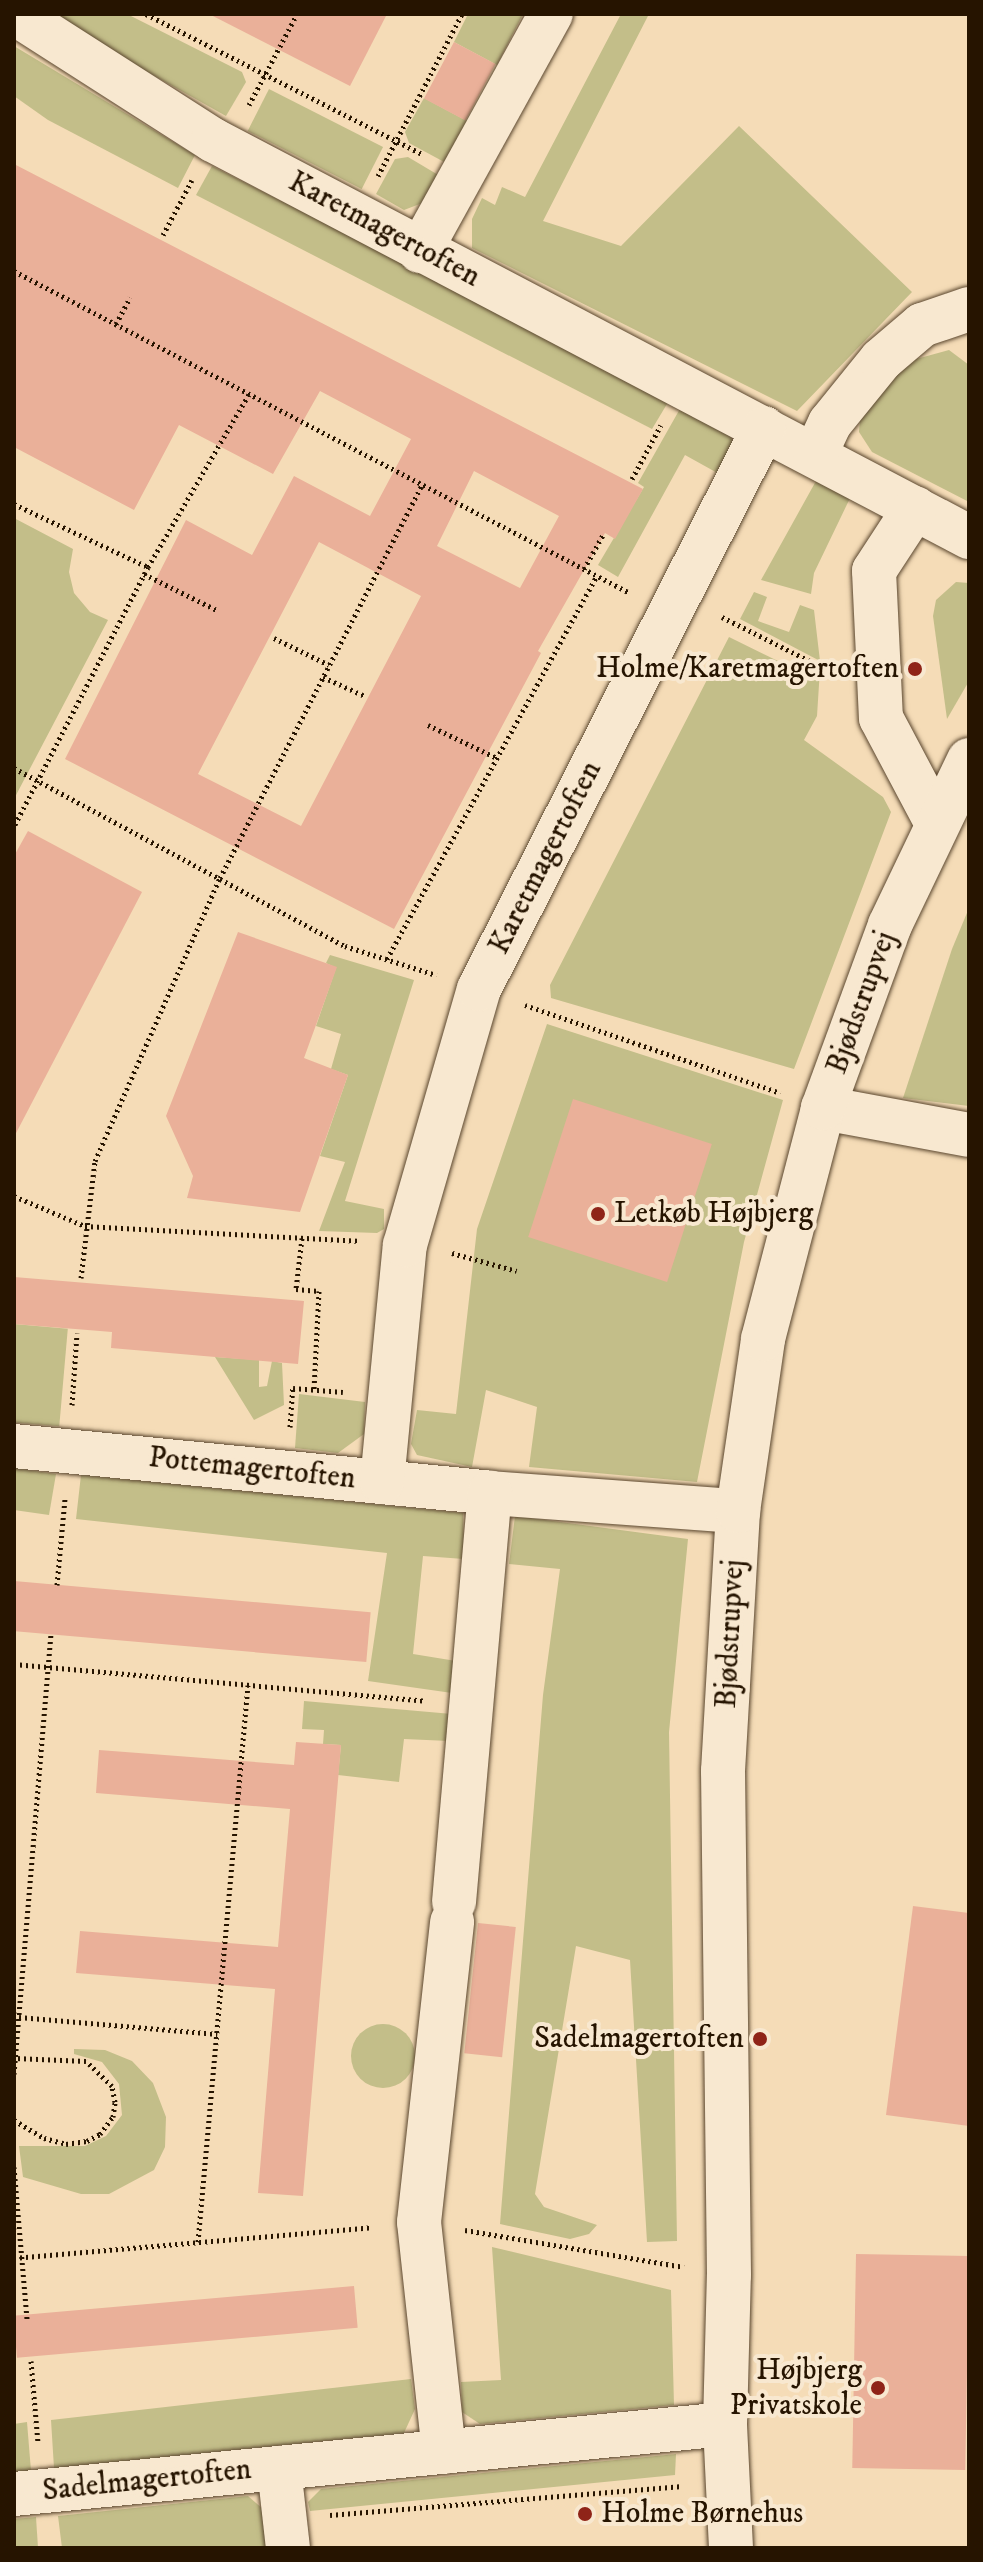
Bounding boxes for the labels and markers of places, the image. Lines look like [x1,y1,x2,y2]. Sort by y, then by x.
place label: Holme/Karetmagertoften [596,651,899,687]
marker: Holme/Karetmagertoften [906,660,924,678]
place label: Letkøb Højbjerg [614,1196,813,1232]
marker: Letkøb Højbjerg [589,1205,607,1223]
place label: Sadelmagertoften [534,2021,744,2057]
marker: Sadelmagertoften [751,2030,769,2048]
place label: Højbjerg Privatskole [730,2353,862,2424]
marker: Højbjerg Privatskole [869,2379,887,2397]
place label: Holme Børnehus [601,2496,803,2532]
marker: Holme Børnehus [576,2505,594,2523]

